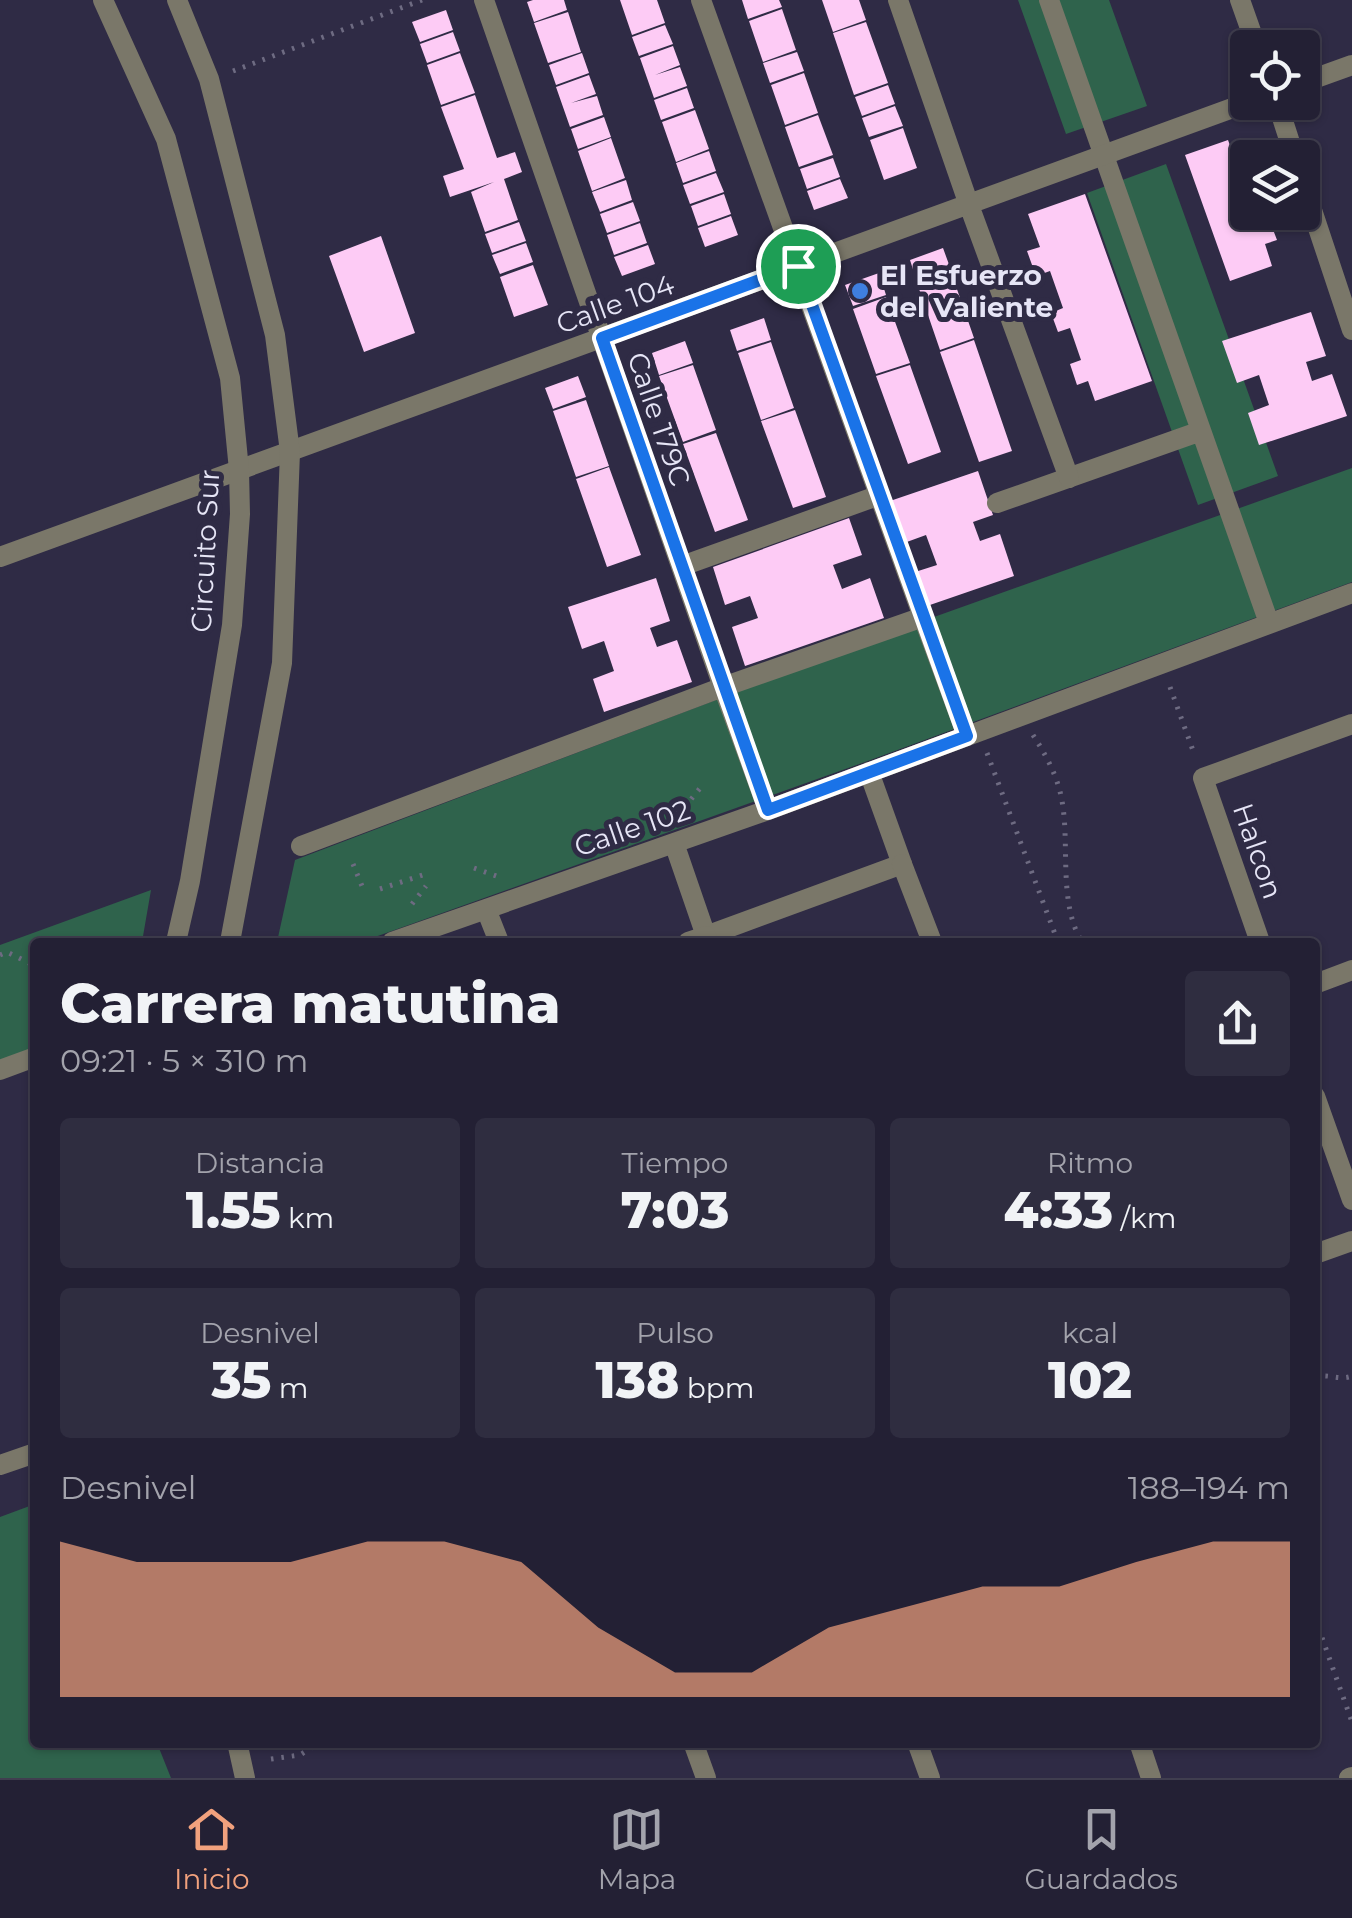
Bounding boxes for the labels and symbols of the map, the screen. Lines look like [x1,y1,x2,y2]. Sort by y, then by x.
pin [756,224,841,309]
place label: El Esfuerzo del Valiente [880,258,1053,324]
street label: Calle 104 [552,267,679,341]
marker: El Esfuerzo del Valiente [849,280,871,302]
street label: Calle 179C [620,348,698,490]
street label: Circuito Sur [184,469,226,633]
street label: Calle 102 [570,792,694,864]
street label: Halcon [1226,799,1290,903]

